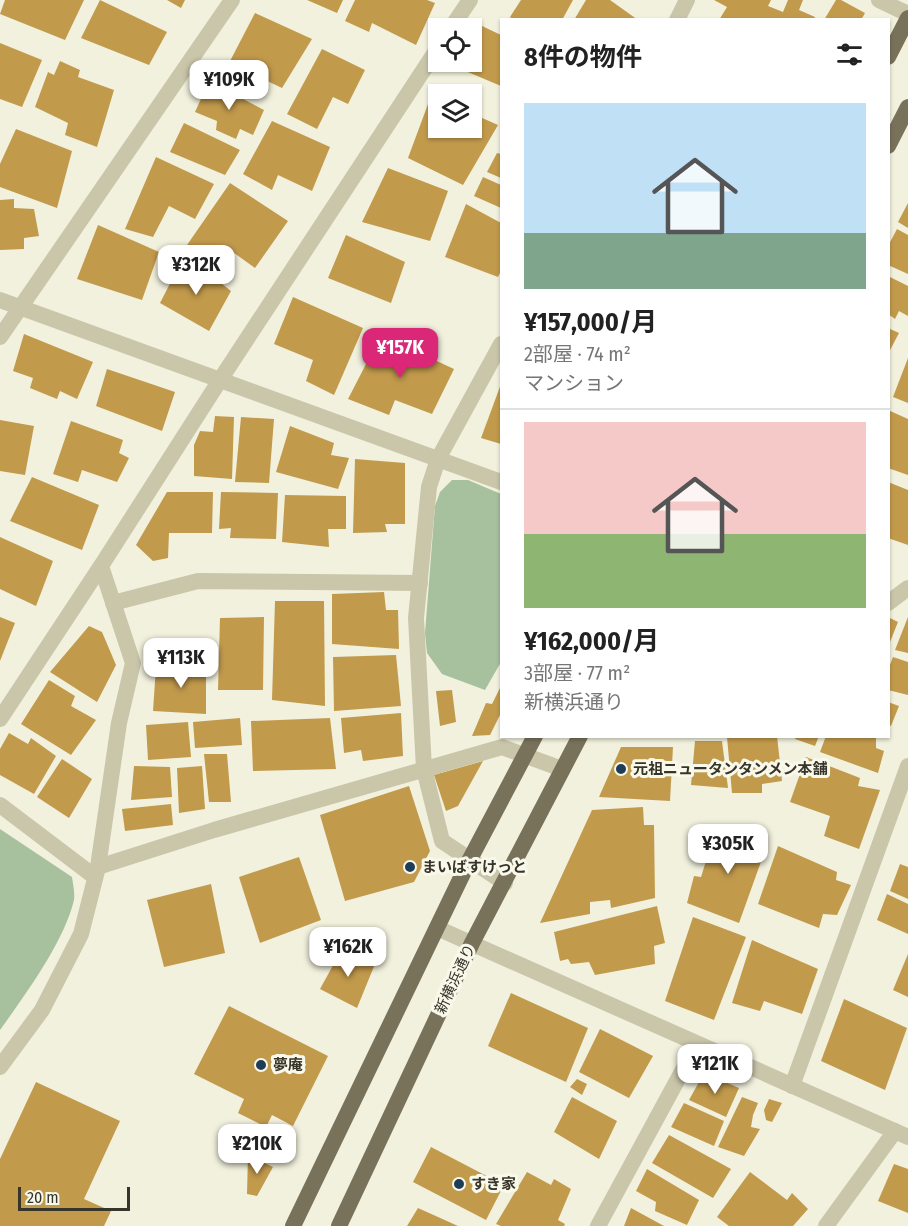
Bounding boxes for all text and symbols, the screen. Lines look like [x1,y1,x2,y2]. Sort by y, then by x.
map controls [428,18,482,138]
button: locate [428,18,482,72]
icon: filters [833,38,866,71]
text: 8件の物件 [524,42,642,73]
pin: ¥109K [187,60,271,111]
text: ¥109K [204,67,254,91]
button: layers [428,84,482,138]
icon: home [641,142,749,250]
pin: ¥312K [154,245,238,296]
text: ¥312K [172,252,220,276]
text: ¥157,000/月 [524,307,657,338]
pin: ¥157K [358,328,442,379]
text: ¥157K [376,335,424,359]
text: 2部屋 · 74 m² [524,342,631,366]
text: マンション [524,371,624,395]
icon: home [641,461,749,569]
text: ¥162,000/月 [524,626,659,657]
pin: ¥113K [139,638,223,689]
text: ¥113K [157,645,205,669]
text: 3部屋 · 77 m² [524,661,630,685]
text: 新横浜通り [524,690,624,714]
place label: 元祖ニュータンタンメン本舗 [633,760,828,778]
marker: 元祖ニュータンタンメン本舗 [614,762,628,776]
pin: ¥305K [686,824,770,875]
text: ¥305K [702,831,754,855]
place label: まいばすけっと [422,858,527,876]
marker: まいばすけっと [403,860,417,874]
pin: ¥162K [306,927,390,978]
text: ¥162K [323,934,373,958]
street label: 新横浜通り [431,941,479,1017]
pin: ¥121K [673,1044,757,1095]
text: ¥121K [691,1051,739,1075]
place label: 夢庵 [273,1056,303,1074]
marker: 夢庵 [254,1058,268,1072]
pin: ¥210K [215,1124,299,1175]
text: ¥210K [232,1131,282,1155]
place label: すき家 [471,1175,516,1193]
marker: すき家 [452,1177,466,1191]
scale bar [18,1184,130,1212]
text: 20 m [27,1188,58,1207]

